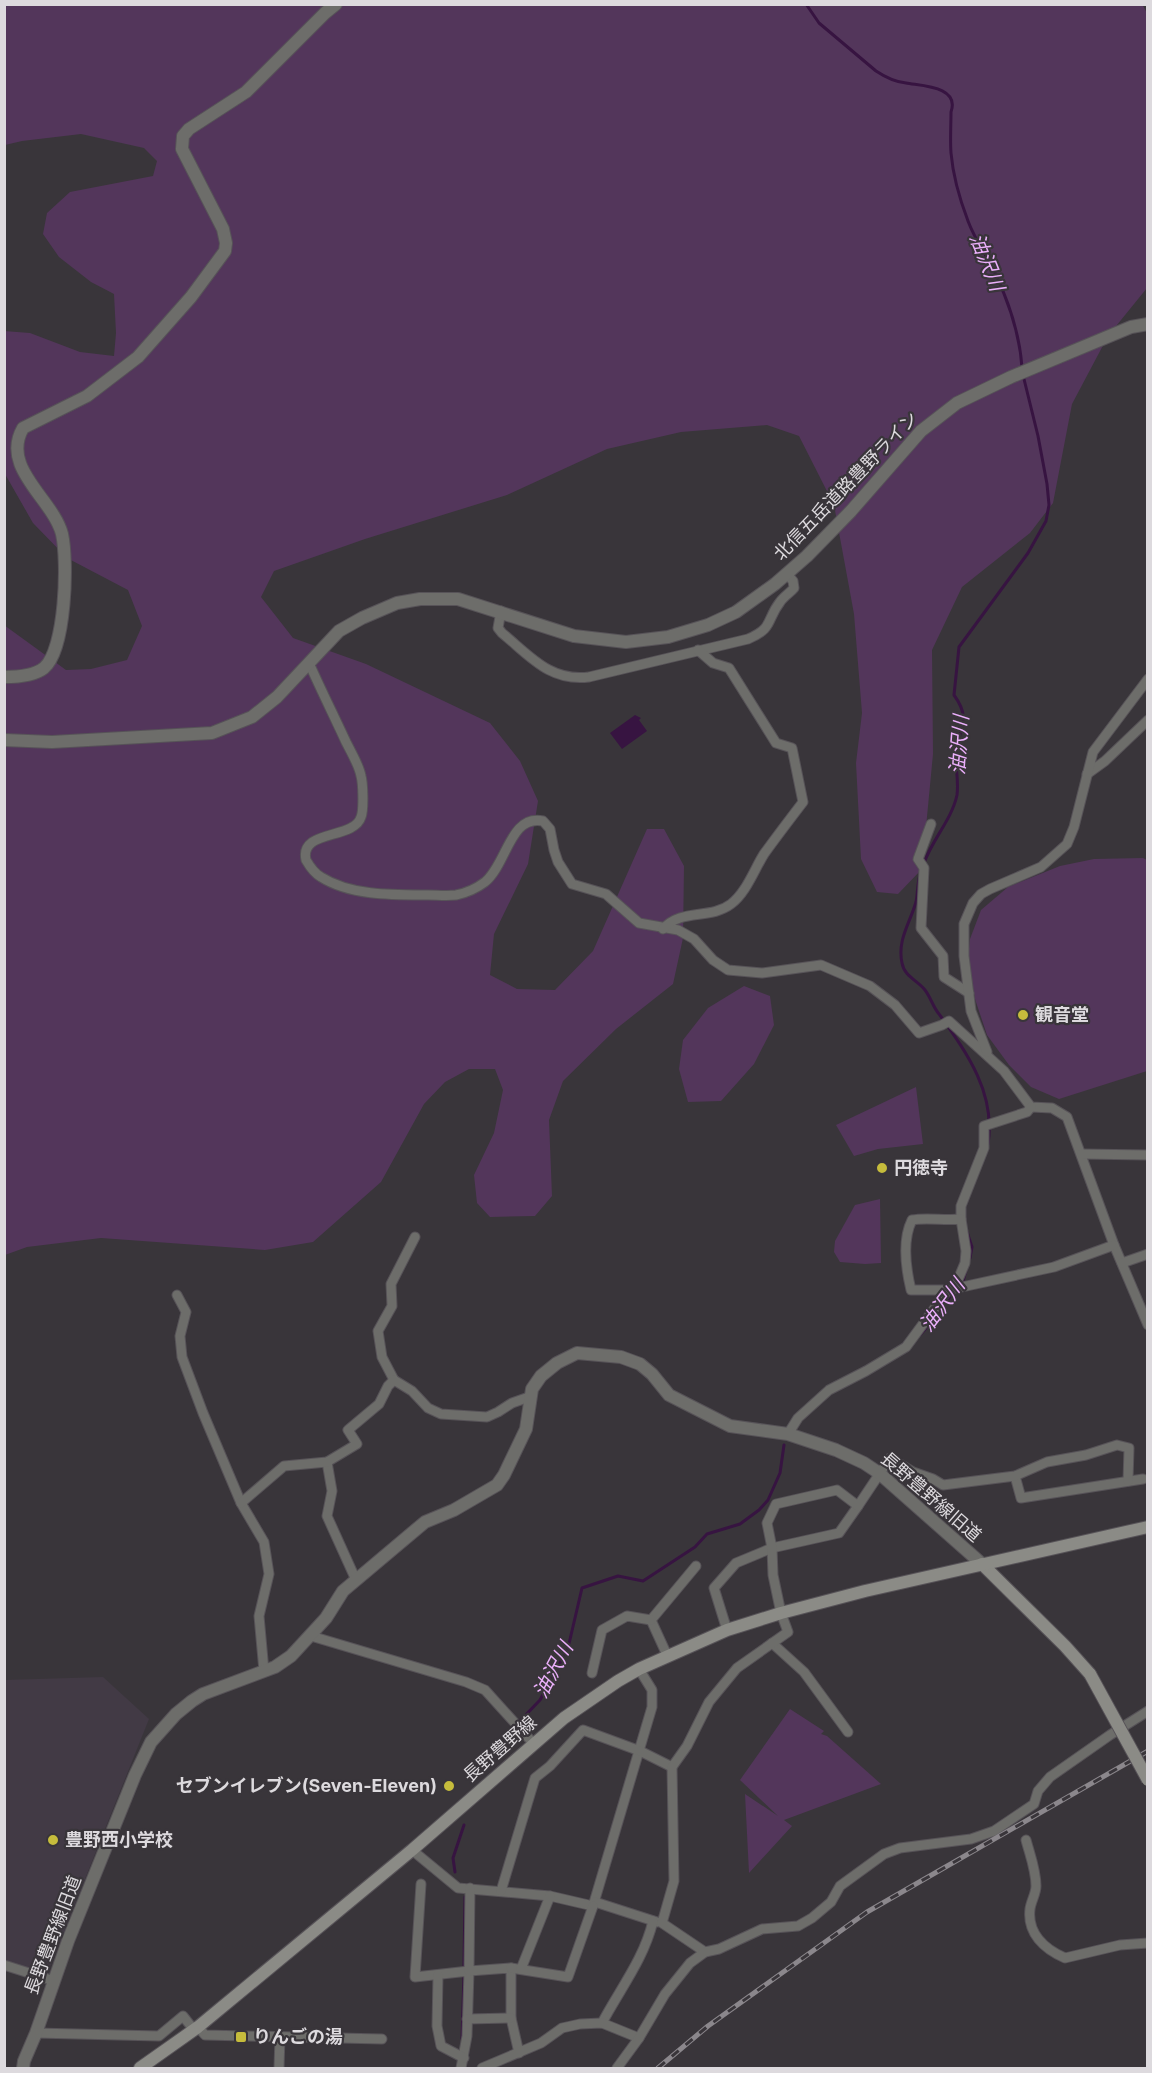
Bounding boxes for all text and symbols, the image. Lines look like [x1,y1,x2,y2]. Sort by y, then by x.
water label: 油沢川 [965,230,1010,296]
street label: 北信五岳道路豊野ライン [769,407,922,564]
water label: 油沢川 [945,712,973,776]
place label: 観音堂 [1035,1004,1089,1025]
marker: 観音堂 [1016,1008,1030,1022]
place label: 円徳寺 [894,1157,948,1178]
marker: 円徳寺 [875,1161,889,1175]
water label: 油沢川 [914,1272,971,1336]
street label: 長野豊野線旧道 [877,1447,986,1546]
water label: 油沢川 [528,1636,579,1702]
street label: 長野豊野線 [459,1711,541,1786]
place label: セブンイレブン(Seven-Eleven) [176,1775,437,1796]
marker: セブンイレブン(Seven-Eleven) [442,1779,456,1793]
place label: 豊野西小学校 [65,1829,173,1850]
marker: 豊野西小学校 [46,1833,60,1847]
street label: 長野豊野線旧道 [20,1872,85,1997]
place label: りんごの湯 [253,2026,343,2047]
marker: りんごの湯 [234,2030,248,2044]

